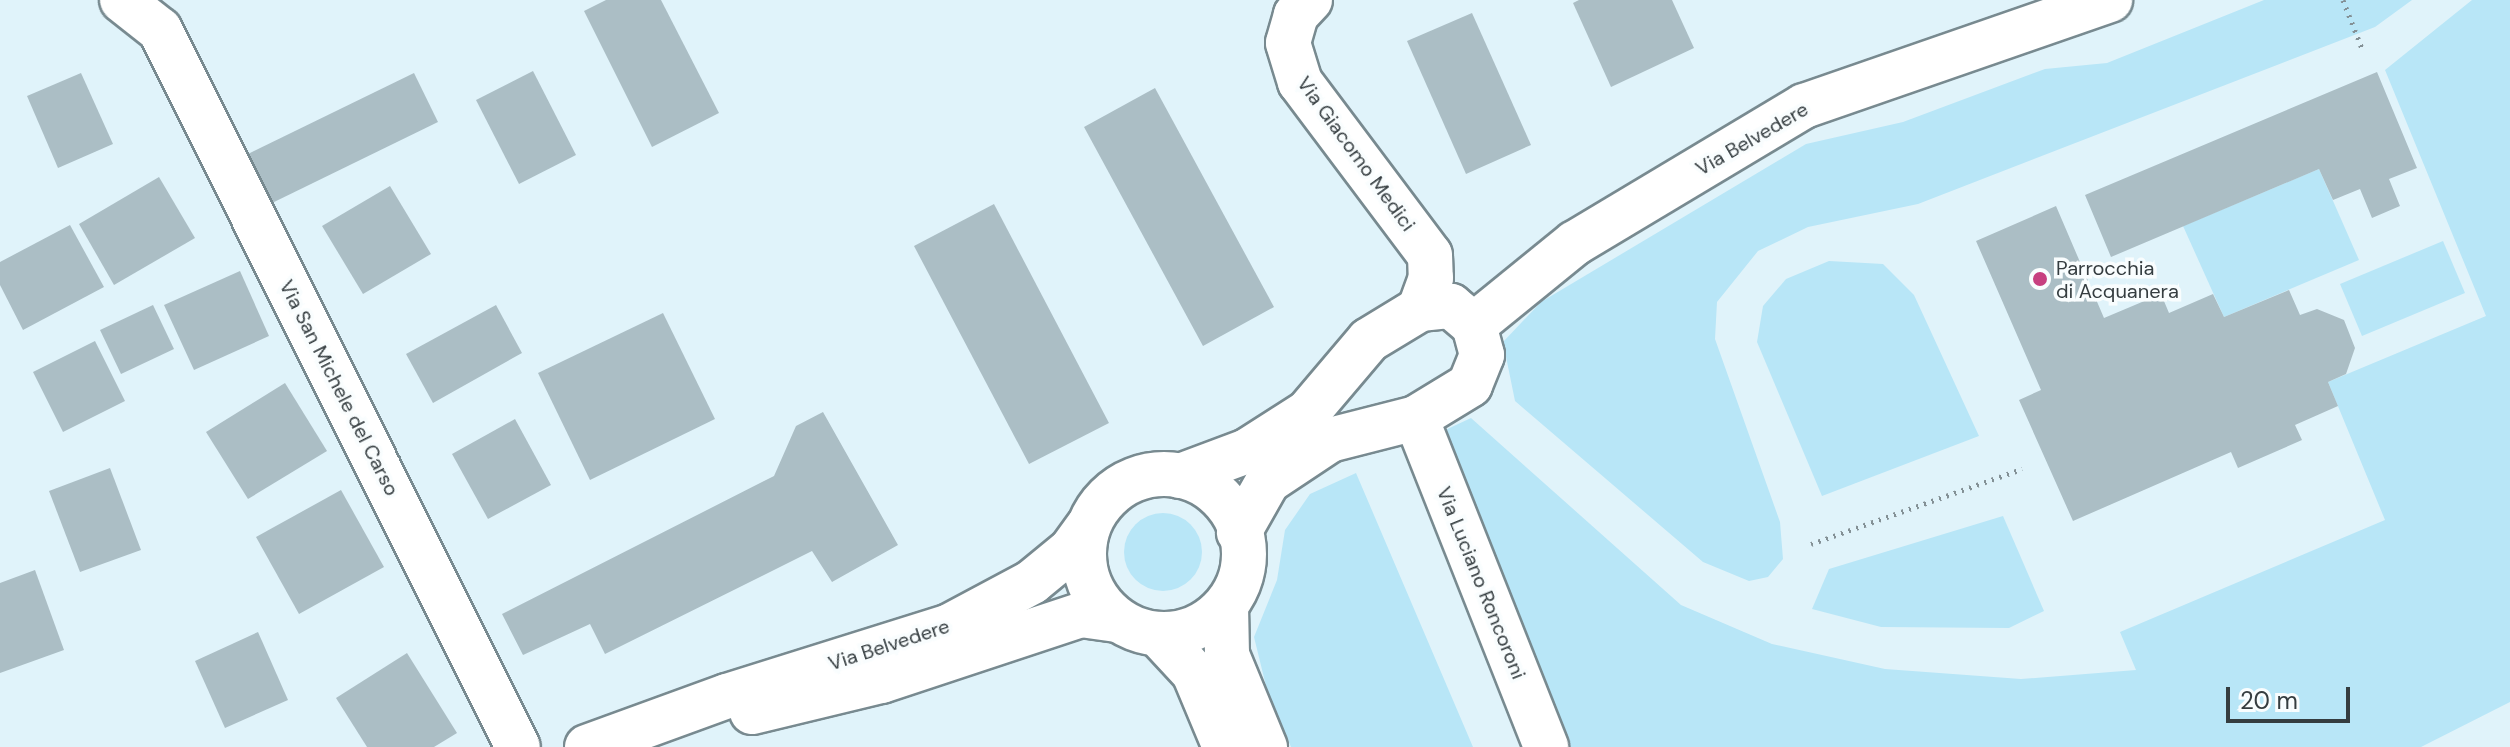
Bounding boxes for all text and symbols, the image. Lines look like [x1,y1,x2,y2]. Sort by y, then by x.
street label: Via Giacomo Medici [1292,72,1420,236]
street label: Via Belvedere [1691,97,1813,181]
place label: Parrocchia di Acquanera [2056,256,2179,303]
marker: Parrocchia di Acquanera [2031,270,2049,288]
street label: Via San Michele del Carso [274,276,404,500]
street label: Via Luciano Roncoroni [1431,483,1531,683]
street label: Via Belvedere [825,614,953,676]
scale bar [2230,671,2354,721]
text: 20 m [2240,685,2298,716]

